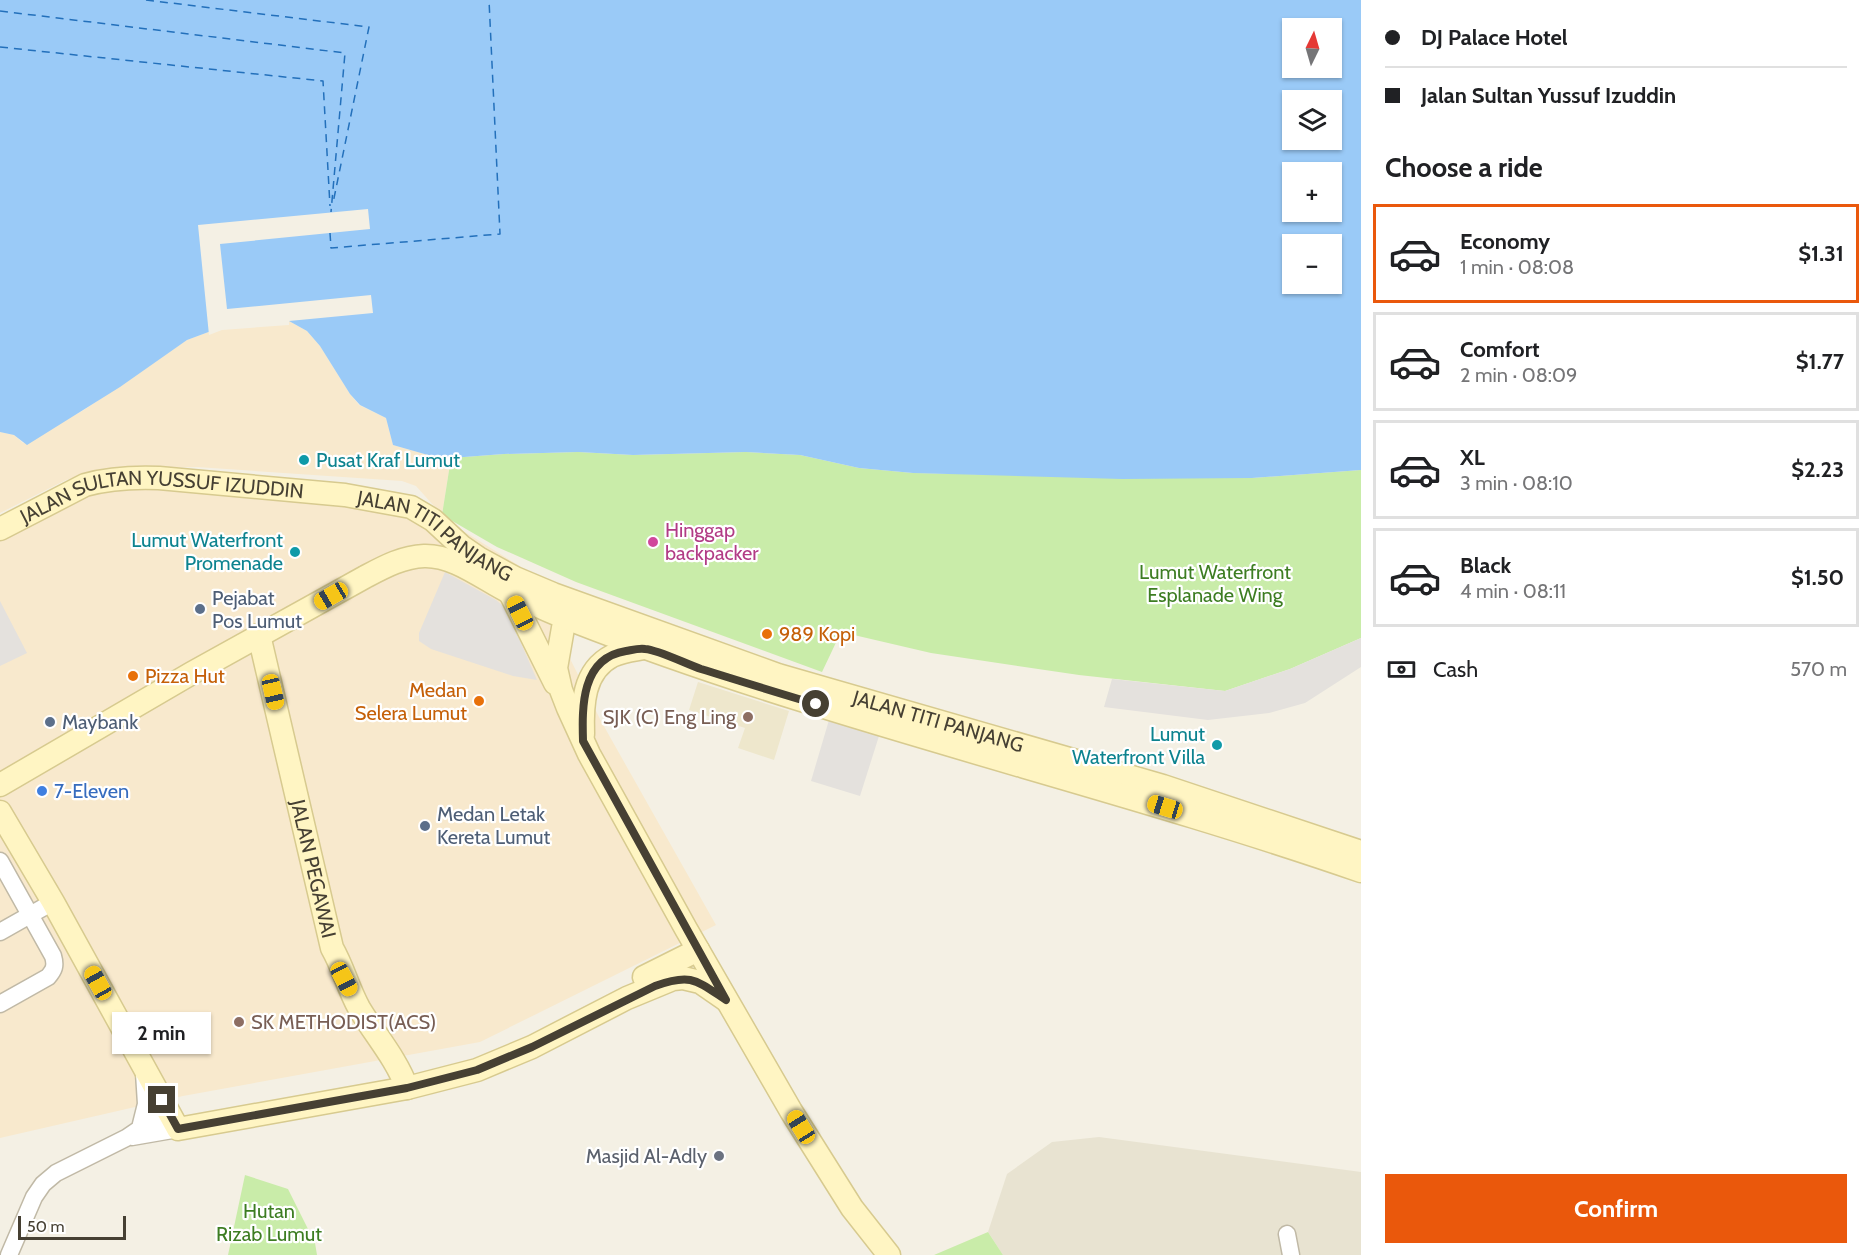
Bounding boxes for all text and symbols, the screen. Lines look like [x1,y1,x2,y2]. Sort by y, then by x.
north arrow [1282,18,1342,78]
map controls [1282,18,1342,294]
text: DJ Palace Hotel [1421,24,1568,51]
text: Jalan Sultan Yussuf Izuddin [1421,82,1676,109]
button: layers [1282,90,1342,150]
text: Choose a ride [1385,151,1543,184]
button: + [1282,162,1342,222]
icon: car [1388,227,1442,281]
text: Economy [1460,228,1550,255]
button: − [1282,234,1342,294]
text: $1.31 [1798,240,1844,267]
text: 1 min · 08:08 [1460,255,1574,279]
icon: car [1388,335,1442,389]
text: Comfort [1460,336,1539,363]
text: $1.77 [1796,348,1844,375]
text: 2 min · 08:09 [1460,363,1577,387]
icon: car [1388,443,1442,497]
text: XL [1460,444,1485,471]
place label: Pusat Kraf Lumut [316,448,460,472]
marker: Pusat Kraf Lumut [297,453,311,467]
text: $2.23 [1791,456,1844,483]
street label: JALAN SULTAN YUSSUF IZUDDIN [15,466,305,529]
text: 3 min · 08:10 [1460,471,1573,495]
street label: JALAN TITI PANJANG [354,485,517,586]
place label: Hinggap backpacker [665,518,759,565]
place label: Lumut Waterfront Promenade [131,528,283,575]
marker: Hinggap backpacker [646,535,660,549]
marker: Lumut Waterfront Promenade [288,545,302,559]
icon: car [1388,551,1442,605]
text: Black [1460,552,1511,579]
park label: Lumut Waterfront Esplanade Wing [1139,560,1291,607]
text: $1.50 [1791,564,1844,591]
car [311,579,351,613]
text: 4 min · 08:11 [1460,579,1566,603]
place label: Pejabat Pos Lumut [212,586,302,633]
car [504,593,536,633]
marker: Pejabat Pos Lumut [193,602,207,616]
place label: 989 Kopi [779,622,855,646]
marker: 989 Kopi [760,627,774,641]
icon: cash [1385,653,1418,686]
text: Cash [1433,656,1478,683]
text: 570 m [1790,657,1847,681]
place label: Pizza Hut [145,664,225,688]
marker: Pizza Hut [126,669,140,683]
car [260,672,286,712]
place label: Medan Selera Lumut [355,678,467,725]
street label: JALAN TITI PANJANG [849,685,1026,757]
route start [802,690,829,717]
marker: Medan Selera Lumut [472,694,486,708]
place label: SJK (C) Eng Ling [603,705,737,729]
place label: Maybank [62,710,138,734]
marker: SJK (C) Eng Ling [741,710,755,724]
marker: Maybank [43,715,57,729]
place label: Lumut Waterfront Villa [1072,722,1205,769]
marker: Lumut Waterfront Villa [1210,738,1224,752]
place label: 7-Eleven [54,779,129,803]
marker: 7-Eleven [35,784,49,798]
car [1145,793,1185,821]
street label: JALAN PEGAWAI [286,796,341,940]
place label: Medan Letak Kereta Lumut [437,802,550,849]
marker: Medan Letak Kereta Lumut [418,819,432,833]
car [328,959,360,999]
car [81,963,115,1003]
place label: SK METHODIST(ACS) [251,1010,436,1034]
callout: 2 min [112,1013,212,1055]
marker: SK METHODIST(ACS) [232,1015,246,1029]
text: 2 min [137,1021,186,1045]
route end [148,1086,175,1113]
car [784,1107,818,1147]
place label: Masjid Al-Adly [586,1144,707,1168]
marker: Masjid Al-Adly [712,1149,726,1163]
button: Confirm [1385,1174,1847,1243]
park label: Hutan Rizab Lumut [216,1199,322,1246]
scale bar [18,1213,126,1240]
text: 50 m [27,1217,64,1236]

